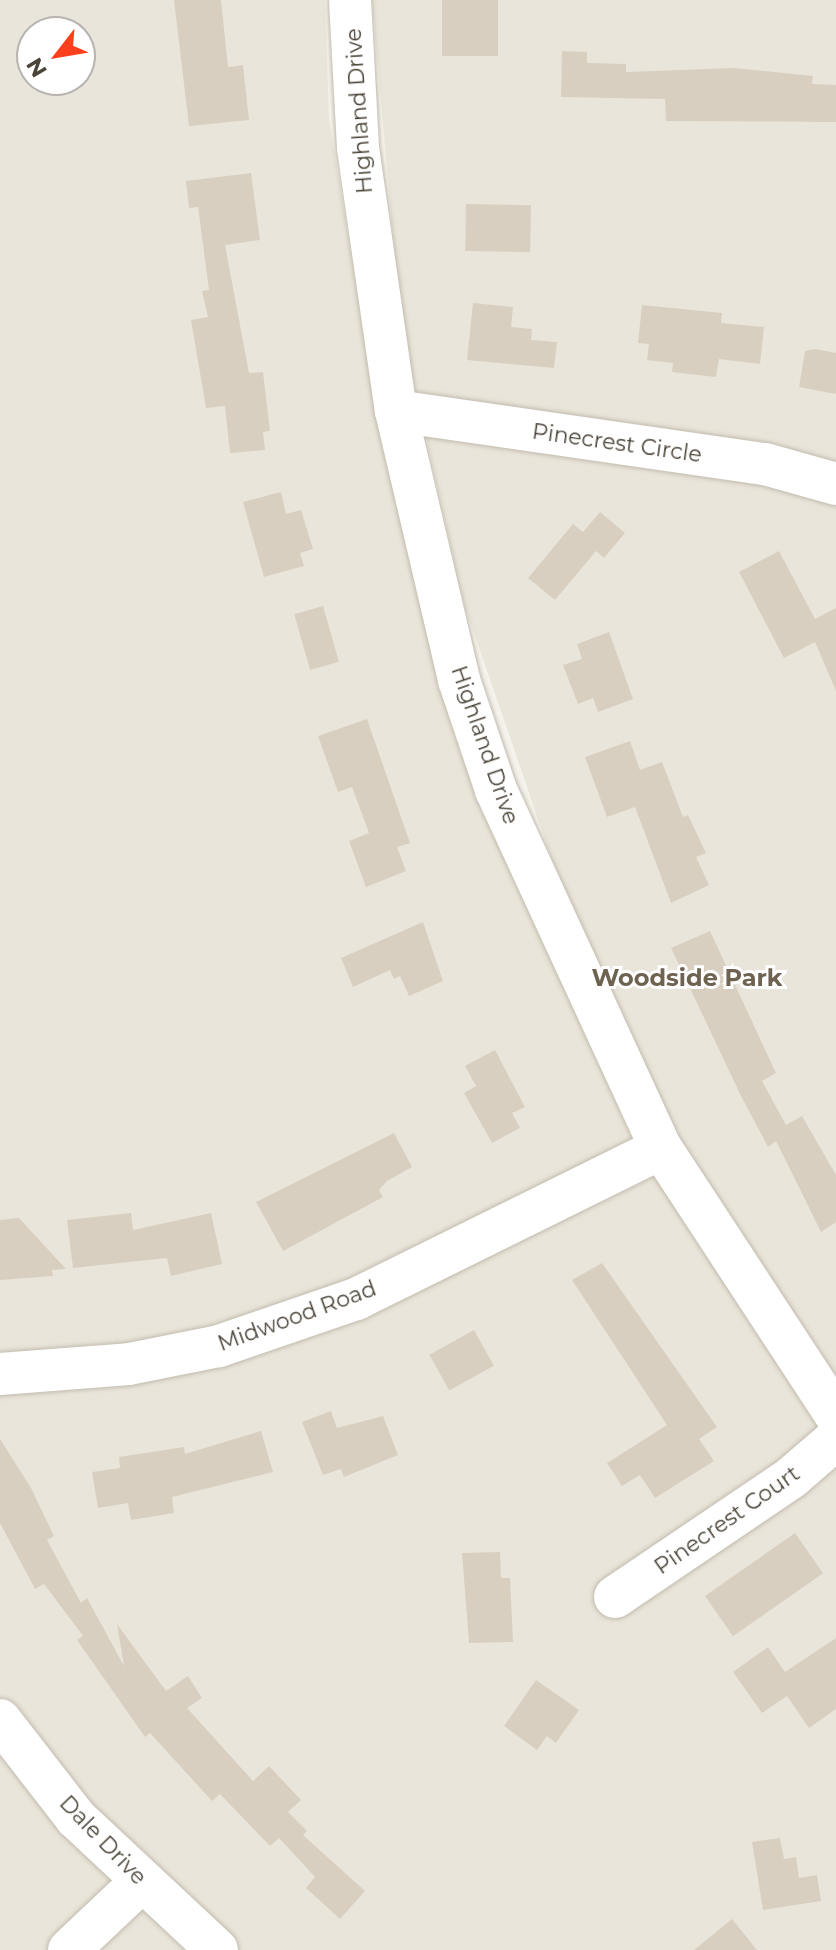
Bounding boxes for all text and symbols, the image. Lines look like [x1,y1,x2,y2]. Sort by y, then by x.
north arrow [16,16,96,96]
street label: Highland Drive [340,27,378,195]
text: N [21,53,53,82]
street label: Pinecrest Circle [530,418,704,468]
street label: Highland Drive [446,662,524,828]
district label: Woodside Park [591,964,783,992]
street label: Midwood Road [214,1275,380,1357]
street label: Pinecrest Court [649,1460,805,1580]
street label: Dale Drive [54,1790,152,1890]

